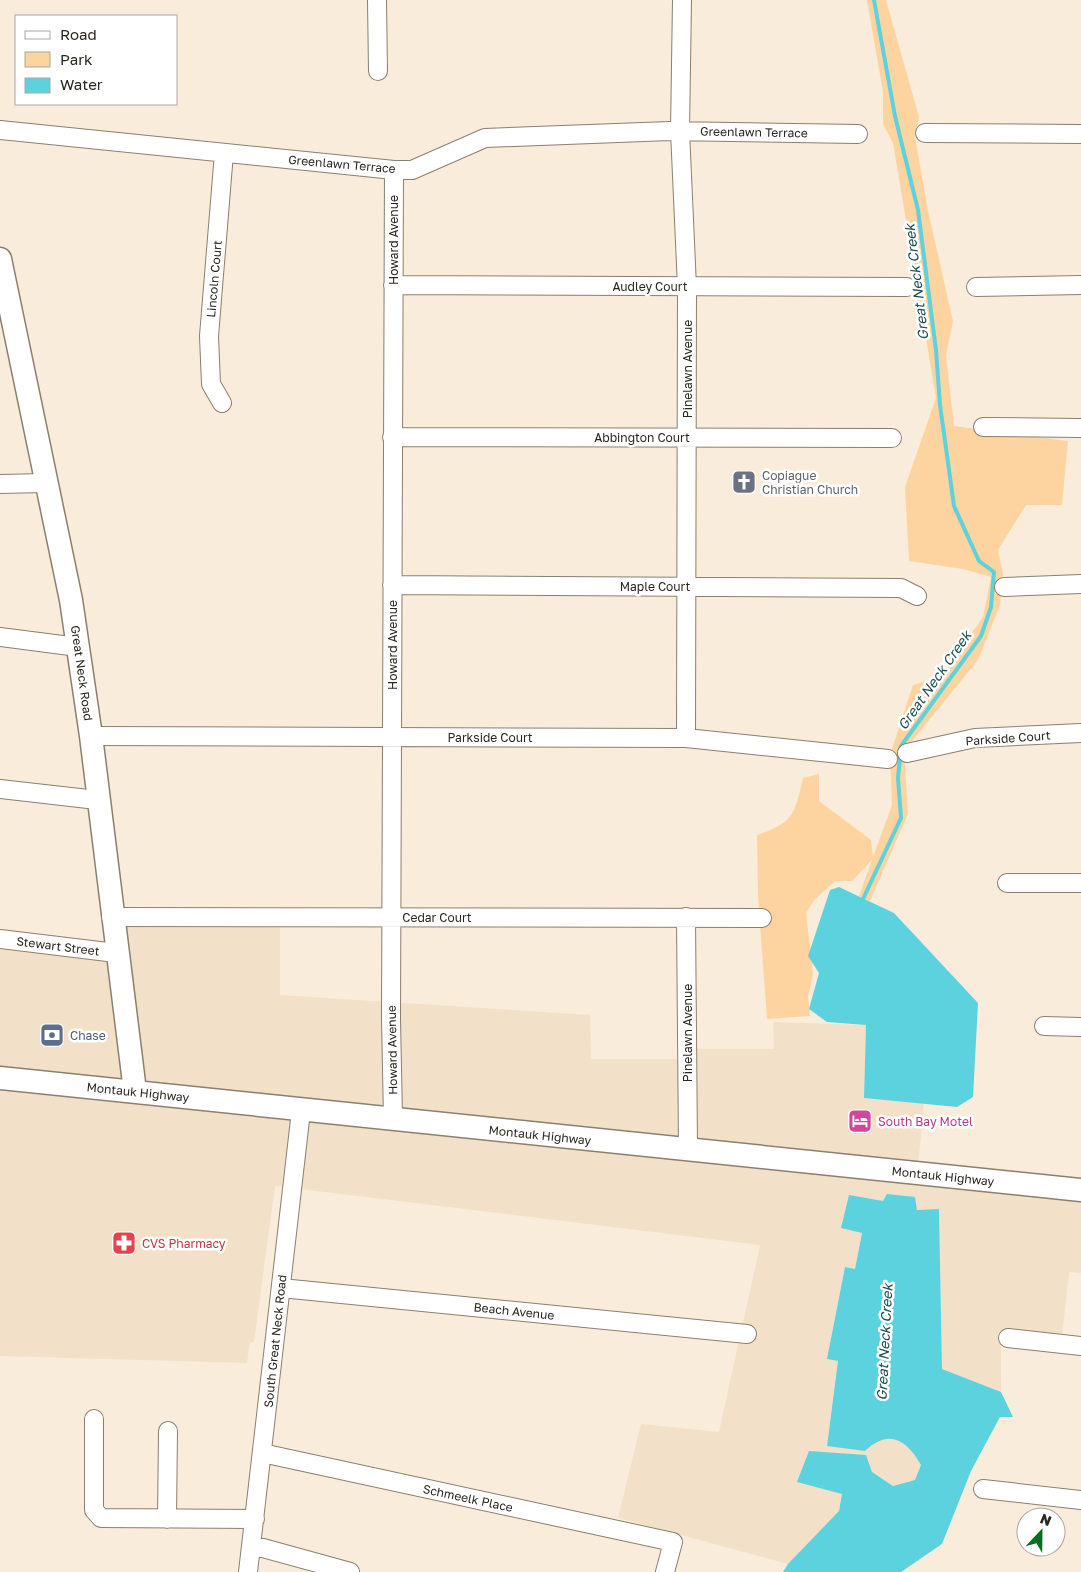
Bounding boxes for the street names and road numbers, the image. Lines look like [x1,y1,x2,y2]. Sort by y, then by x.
street label: Greenlawn Terrace [700,124,808,140]
street label: Greenlawn Terrace [288,152,396,176]
street label: Howard Avenue [386,195,401,285]
street label: Lincoln Court [203,239,225,318]
street label: Audley Court [613,279,688,294]
street label: Pinelawn Avenue [680,320,695,418]
street label: Abbington Court [594,430,690,445]
street label: Maple Court [620,579,690,594]
street label: Howard Avenue [385,600,400,690]
street label: Great Neck Road [68,624,96,722]
street label: Parkside Court [965,728,1051,748]
street label: Parkside Court [447,730,533,745]
street label: Cedar Court [402,910,472,925]
street label: Stewart Street [16,933,101,959]
street label: Pinelawn Avenue [680,984,695,1082]
street label: Howard Avenue [384,1005,400,1095]
street label: Montauk Highway [86,1079,190,1105]
street label: Montauk Highway [488,1122,592,1148]
street label: Montauk Highway [891,1163,995,1189]
street label: South Great Neck Road [261,1274,289,1408]
street label: Beach Avenue [473,1299,555,1323]
street label: Schmeelk Place [422,1481,514,1515]

